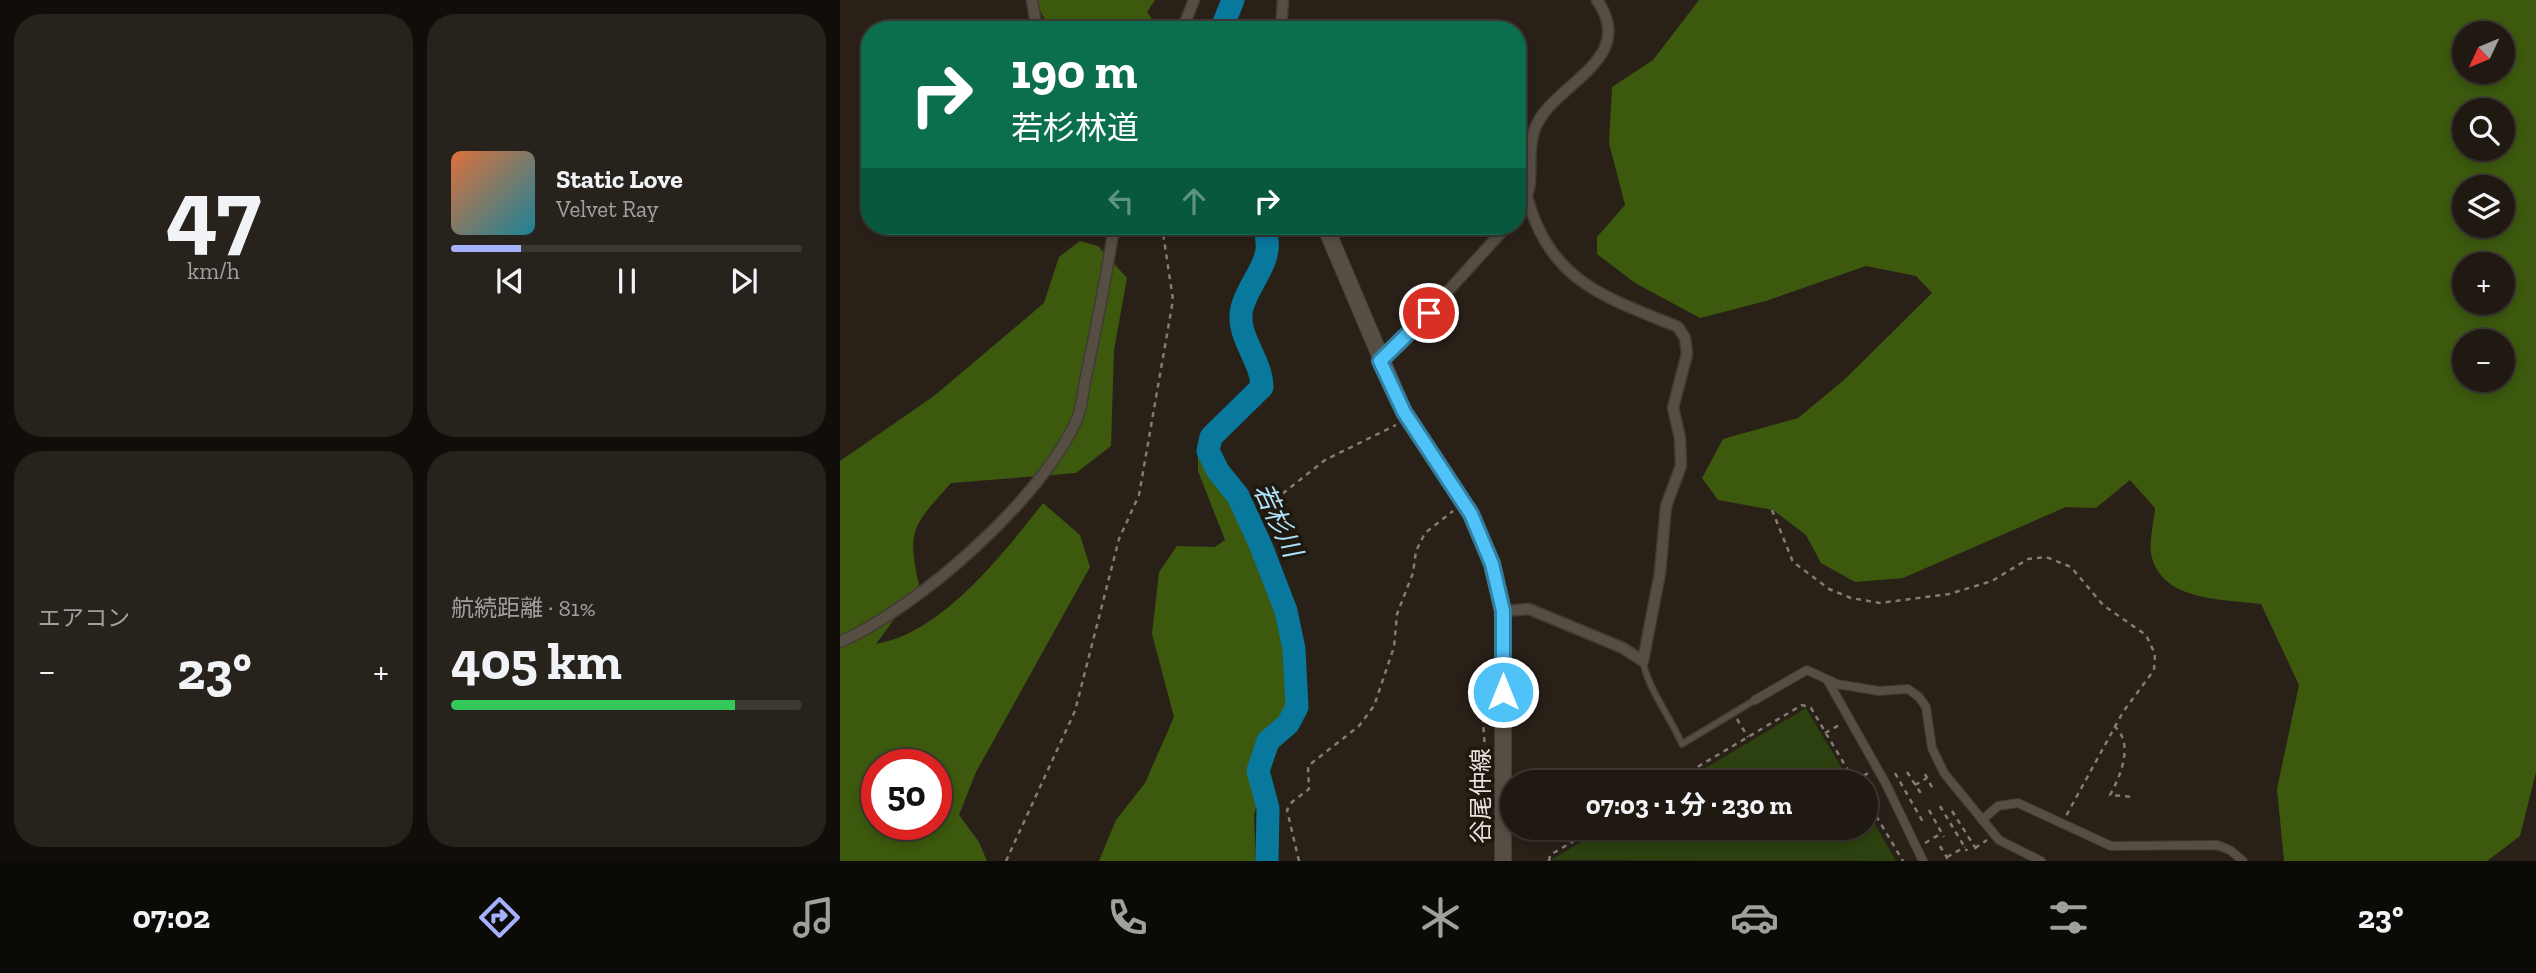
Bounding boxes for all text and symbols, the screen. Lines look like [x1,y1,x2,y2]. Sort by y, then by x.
north arrow [2452,21,2515,84]
map controls [2452,21,2515,392]
text: 190 m [1011,42,1137,101]
icon: right [896,49,987,140]
button: search [2452,98,2515,161]
text: 若杉林道 [1011,109,1139,147]
text: 47 [166,157,261,266]
text: Static Love [556,163,683,195]
button: layers [2452,175,2515,238]
icon: left [1102,182,1140,220]
icon: ahead [1175,182,1213,220]
icon: right [1248,182,1286,220]
text: Velvet Ray [556,195,658,223]
button: + [2452,252,2515,315]
text: km/h [187,257,240,285]
icon: previous [491,262,529,300]
icon: pause [608,262,646,300]
icon: next [725,262,763,300]
pin [1399,283,1459,343]
icon: arrive [1410,294,1448,332]
button: − [2452,329,2515,392]
water label: 若杉川 [1247,478,1310,565]
text: 航続距離 · 81% [451,594,596,622]
text: エアコン [38,604,130,632]
text: 405 km [451,630,622,692]
text: 23° [177,640,252,702]
text: − [38,648,56,694]
text: + [373,648,389,694]
position arrow [1466,655,1540,729]
street label: 谷尾仲線 [1466,748,1495,844]
speed limit sign: 50 [861,749,952,840]
text: 07:03 · 1 分 · 230 m [1586,789,1792,821]
icon: directions [475,893,524,942]
icon: music [789,893,838,942]
icon: phone [1103,893,1152,942]
icon: climate [1416,893,1465,942]
icon: car [1730,893,1779,942]
icon: filters [2044,893,2093,942]
text: 07:02 [132,898,210,936]
text: 23° [2358,898,2404,936]

